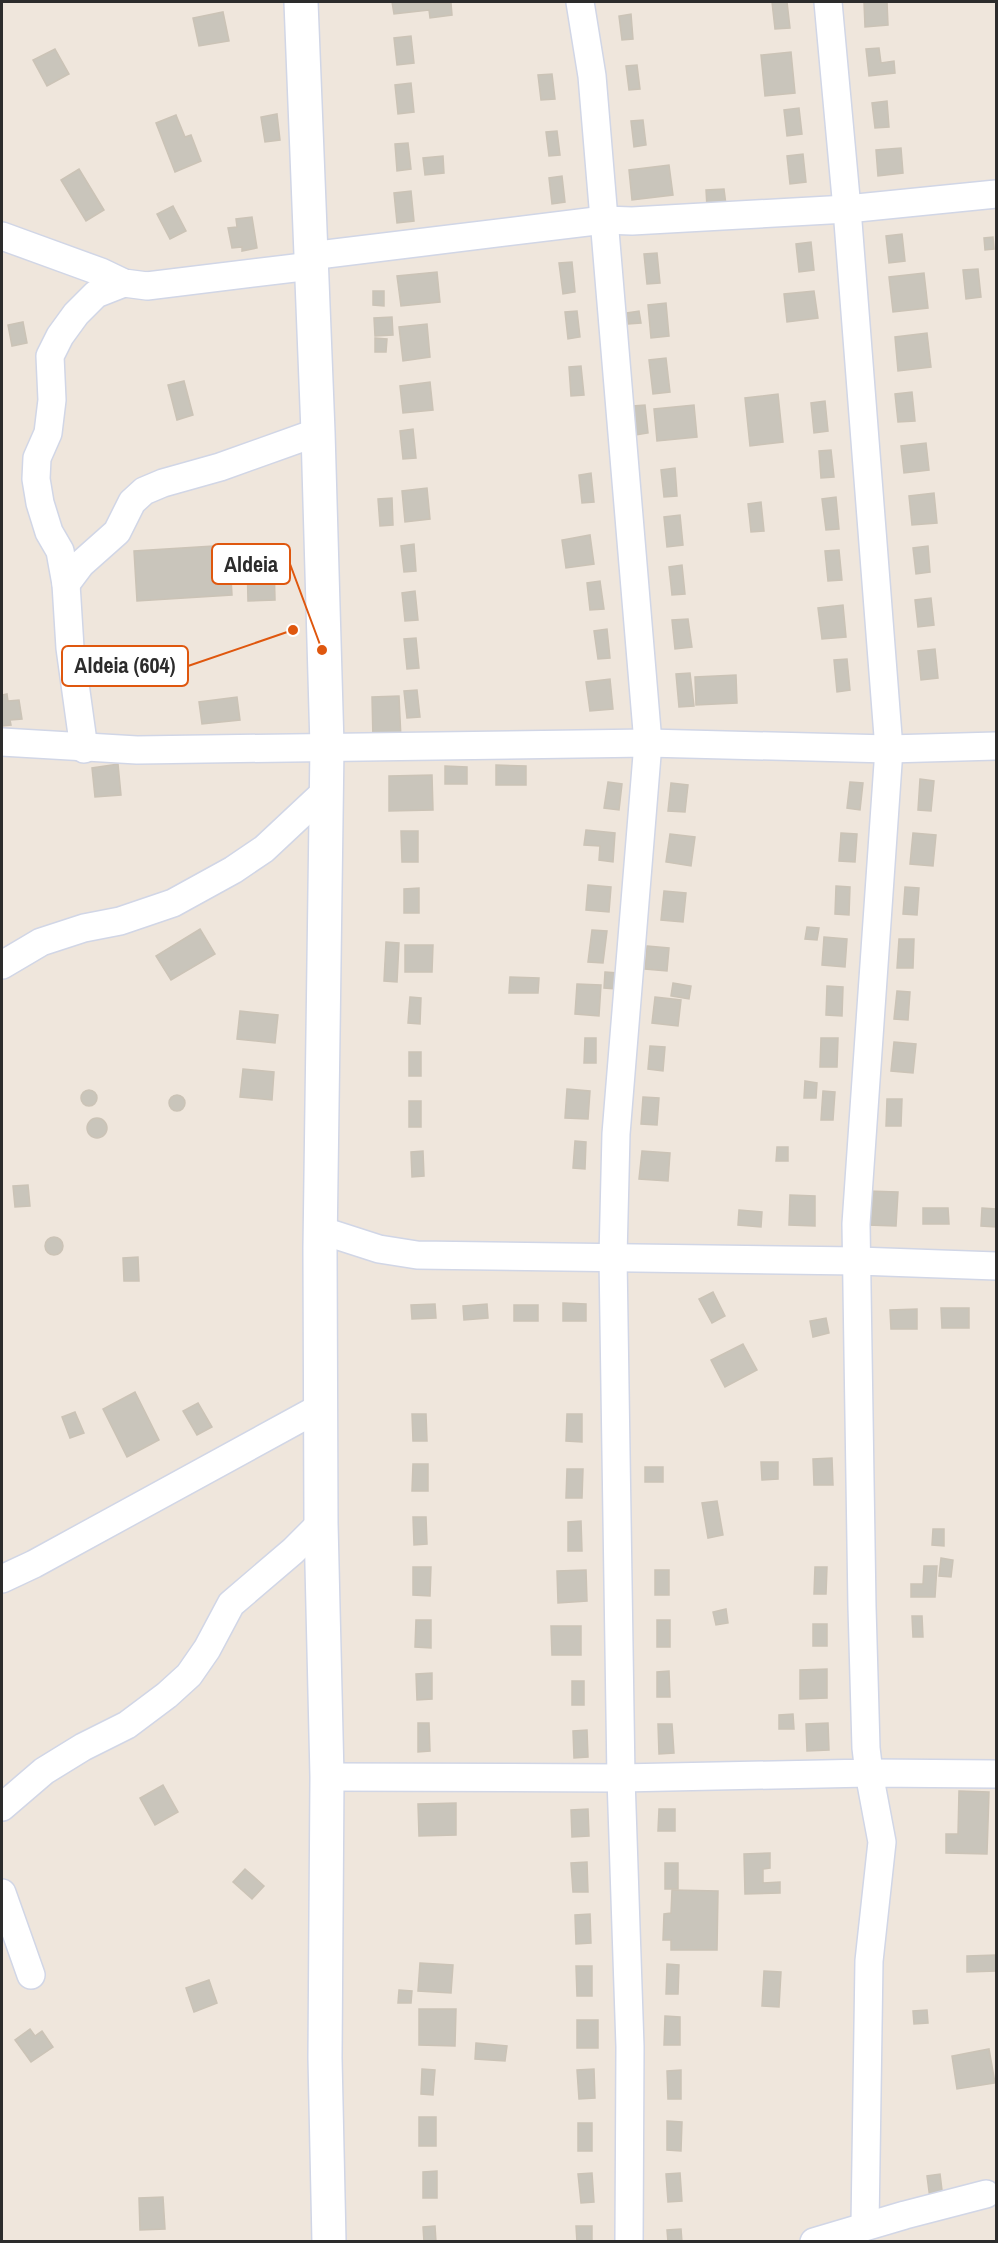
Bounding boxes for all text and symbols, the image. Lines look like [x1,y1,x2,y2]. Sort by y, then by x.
callout: Aldeia [212,544,290,584]
text: Aldeia [224,549,278,579]
callout: Aldeia (604) [62,646,188,686]
text: Aldeia (604) [74,650,176,680]

